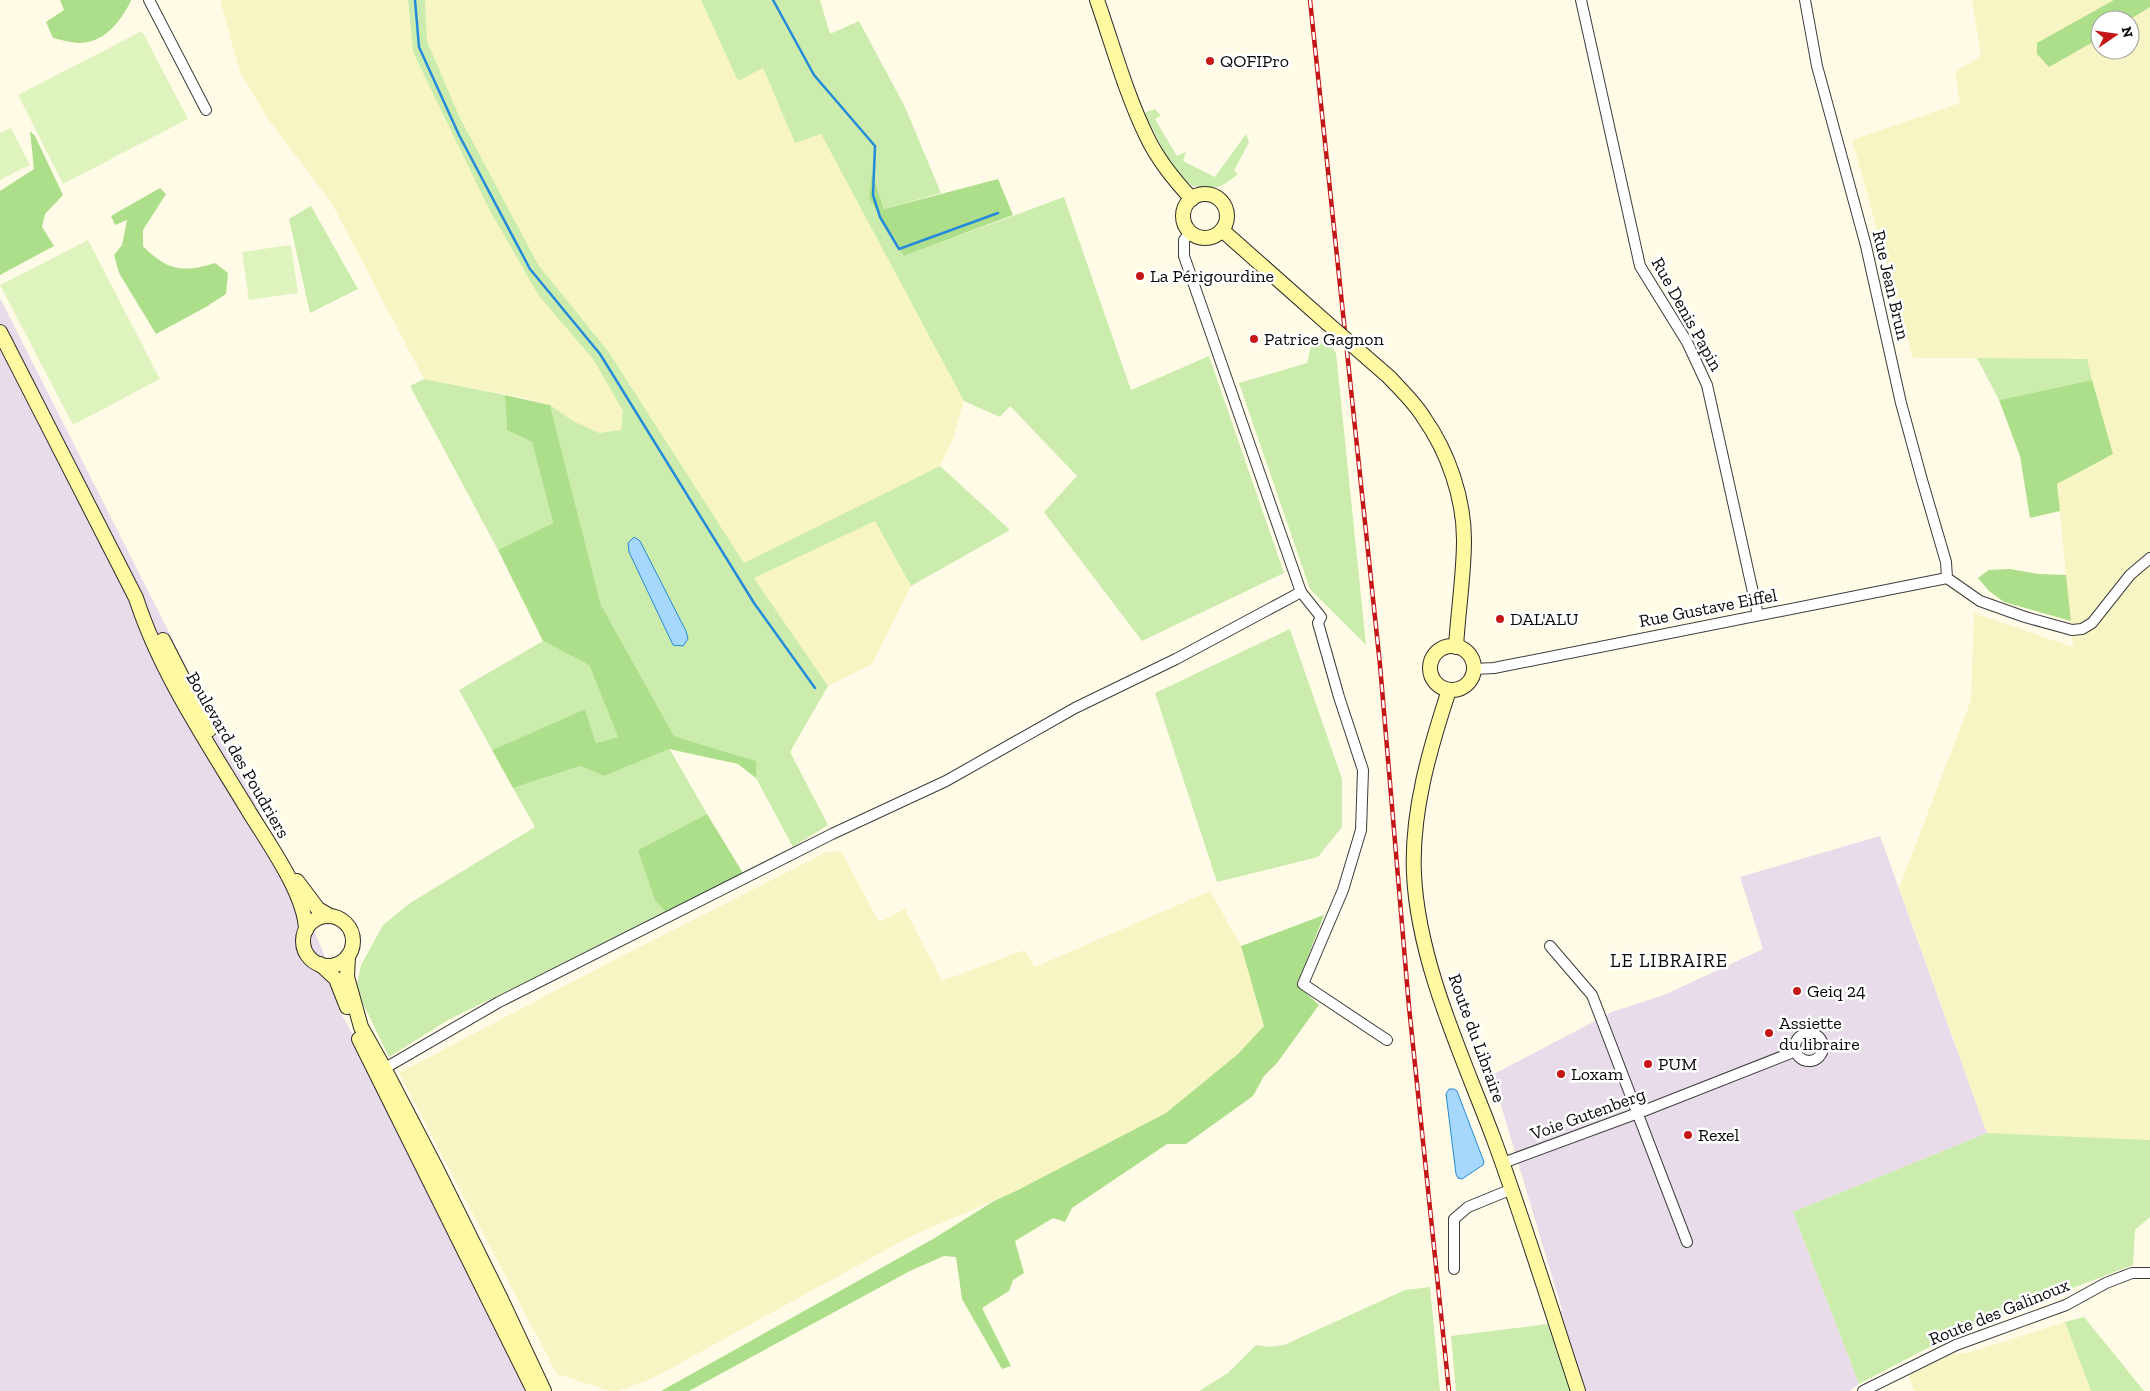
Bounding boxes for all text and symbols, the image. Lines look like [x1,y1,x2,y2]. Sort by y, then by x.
north arrow [2090,10,2140,60]
text: N [2118,25,2137,40]
place label: QOFIPro [1220,50,1289,72]
marker: QOFIPro [1204,55,1216,67]
street label: Rue Jean Brun [1868,228,1914,342]
street label: Rue Denis Papin [1647,253,1728,375]
place label: La Périgourdine [1150,265,1274,287]
marker: La Périgourdine [1134,270,1146,282]
place label: Patrice Gagnon [1264,328,1385,350]
marker: Patrice Gagnon [1248,333,1260,345]
street label: Rue Gustave Eiffel [1637,584,1779,632]
place label: DAL'ALU [1510,608,1579,630]
marker: DAL'ALU [1494,613,1506,625]
street label: Boulevard des Poudriers [181,668,295,842]
district label: LE LIBRAIRE [1610,949,1728,972]
street label: Route du Libraire [1444,971,1510,1105]
place label: Geiq 24 [1807,980,1866,1002]
marker: Geiq 24 [1791,985,1803,997]
place label: Assiette du libraire [1779,1012,1860,1055]
marker: Assiette du libraire [1763,1027,1775,1039]
place label: PUM [1658,1053,1697,1075]
marker: PUM [1642,1058,1654,1070]
place label: Loxam [1571,1063,1624,1085]
marker: Loxam [1555,1068,1567,1080]
street label: Voie Gutenberg [1527,1083,1649,1145]
place label: Rexel [1698,1124,1740,1146]
marker: Rexel [1682,1129,1694,1141]
street label: Route des Galinoux [1926,1274,2072,1350]

